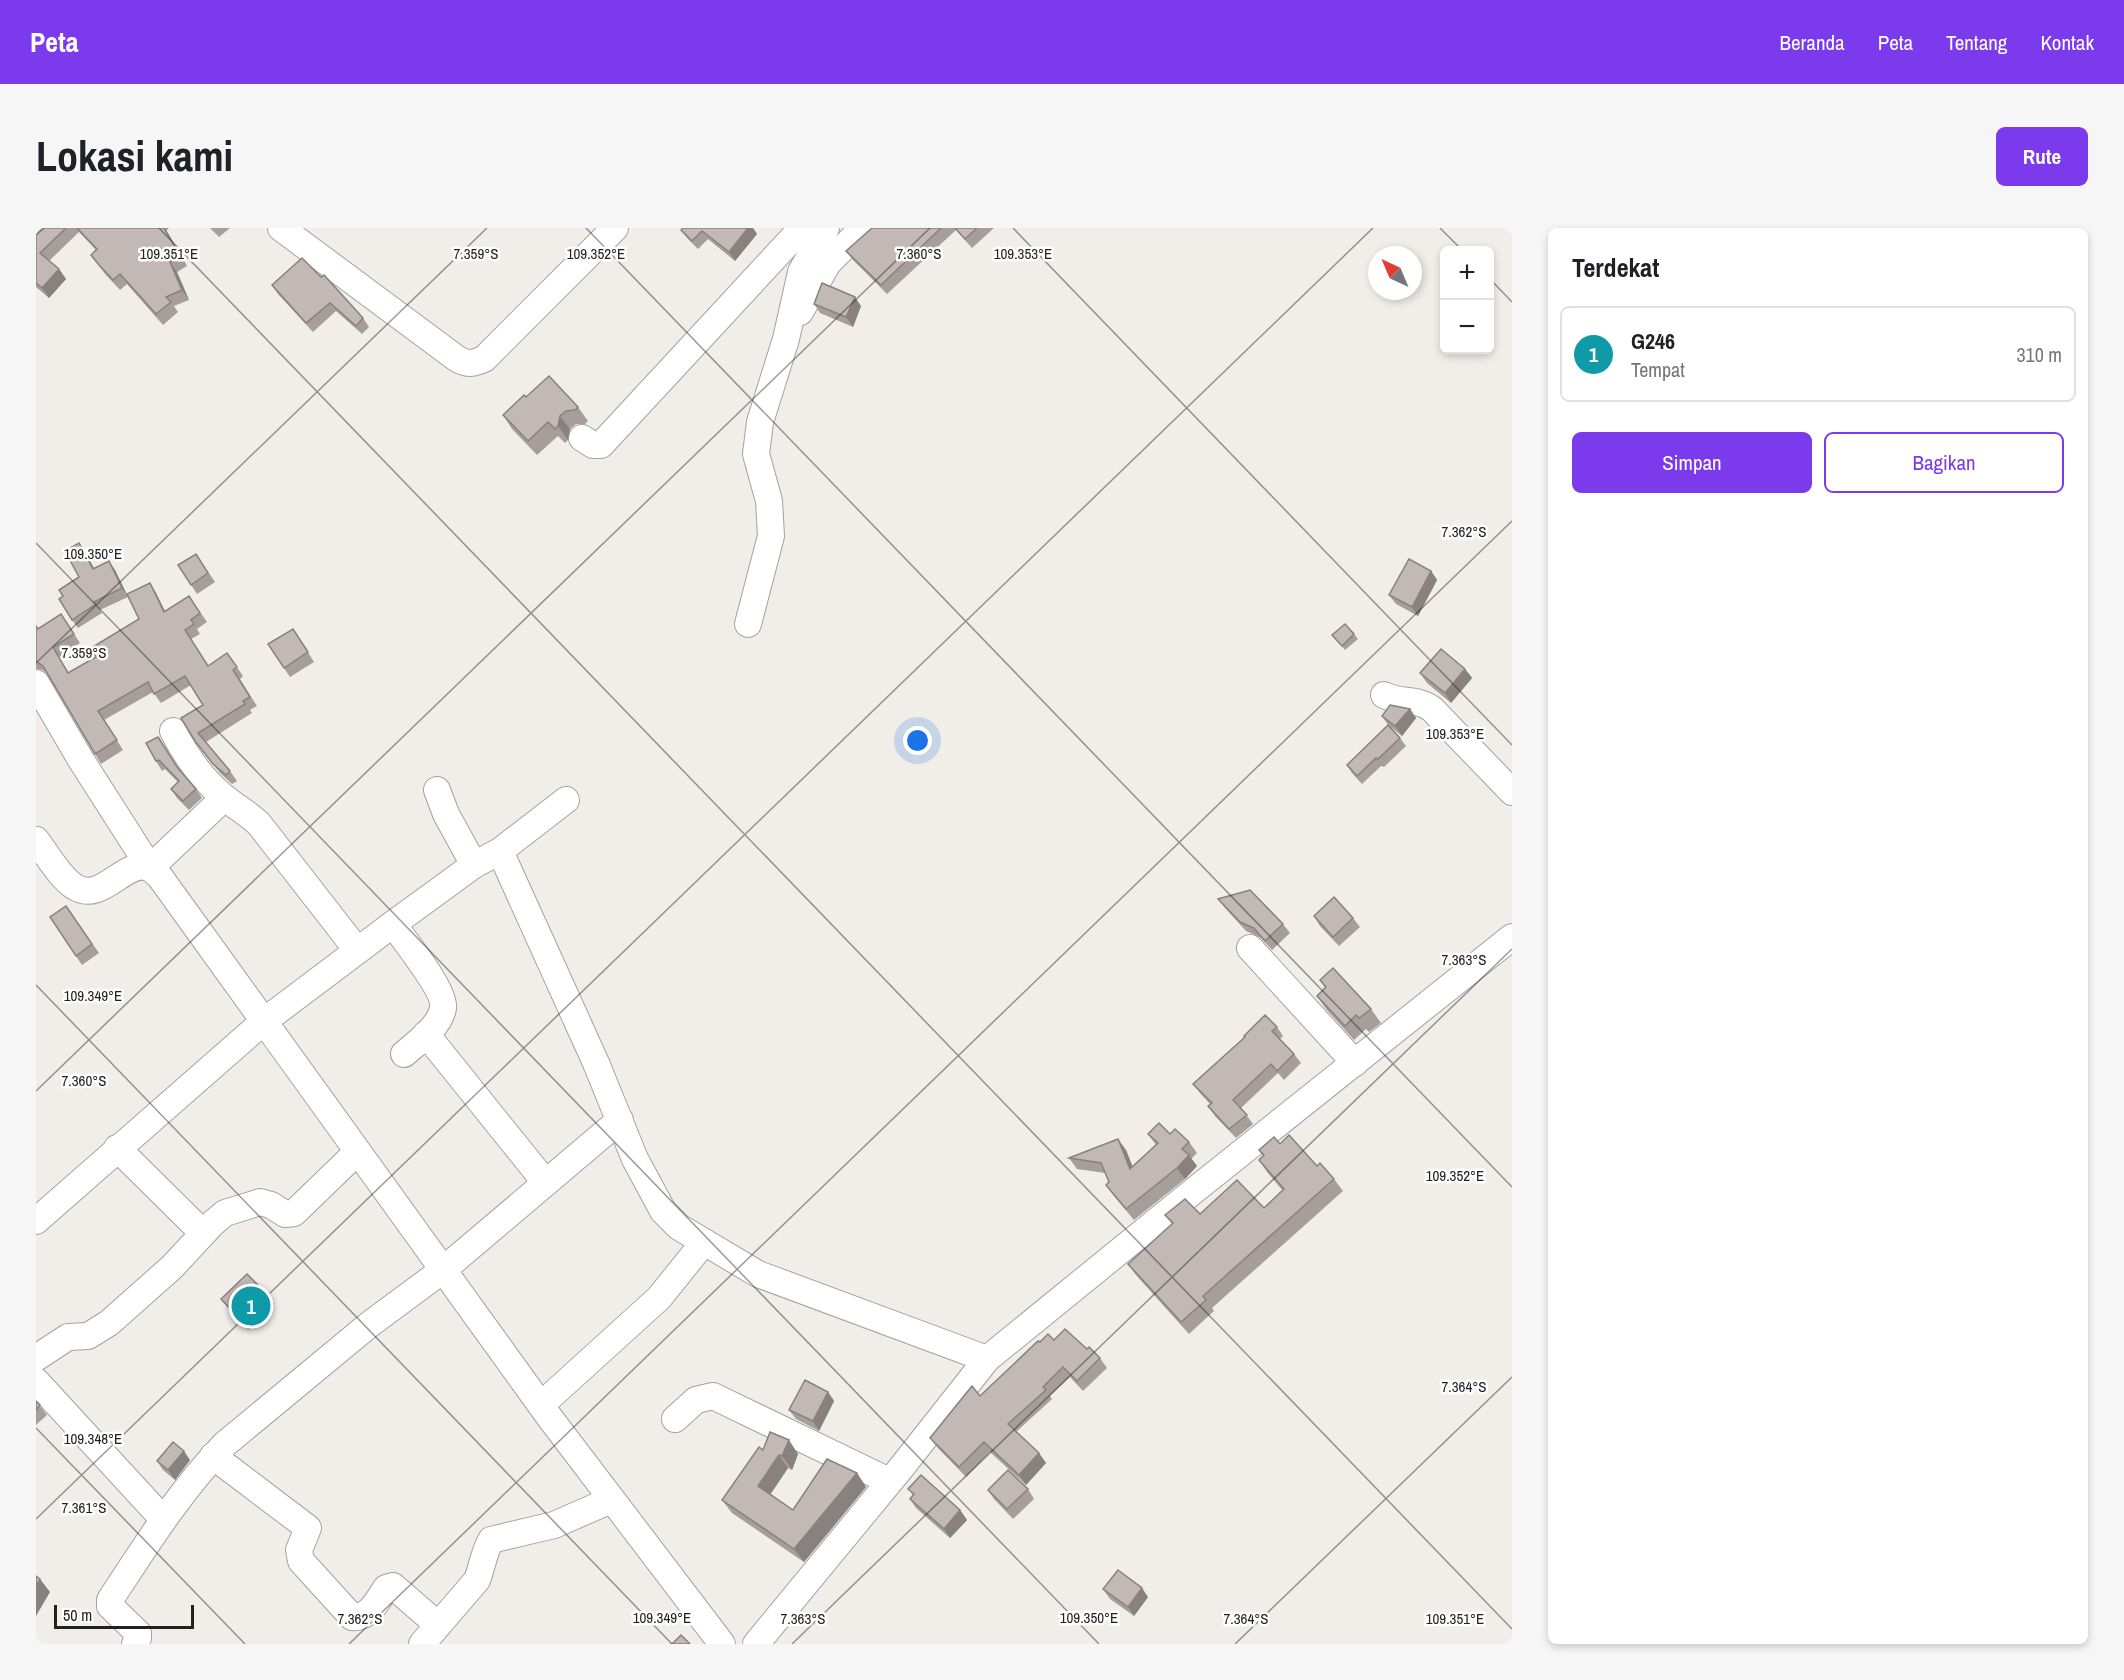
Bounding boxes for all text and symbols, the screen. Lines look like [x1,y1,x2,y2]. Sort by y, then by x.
text: Peta [30,23,79,61]
text: Beranda [1780,28,1845,57]
text: Peta [1878,28,1913,57]
text: Tentang [1946,28,2007,57]
text: Kontak [2040,28,2094,57]
button: Rute [1996,127,2088,186]
text: Lokasi kami [36,128,233,184]
text: 109.351°E [140,243,198,264]
text: 7.359°S [454,243,499,264]
text: 109.352°E [567,243,625,264]
text: 7.360°S [897,243,942,264]
text: 109.353°E [994,243,1052,264]
north arrow [1368,246,1422,300]
map controls [1440,246,1494,354]
button: + [1440,246,1494,300]
text: Terdekat [1572,250,1659,285]
button: − [1440,300,1494,354]
text: G246 [1631,326,1675,356]
text: 1 [1589,341,1598,368]
text: 310 m [2016,341,2062,368]
text: Tempat [1631,356,1685,383]
button: Simpan [1572,432,1812,493]
button: Bagikan [1824,432,2064,493]
text: 7.362°S [1442,521,1487,542]
text: 109.350°E [64,543,122,564]
text: 7.359°S [62,642,107,663]
text: 109.353°E [1426,723,1484,744]
your location [903,726,932,755]
text: 7.363°S [1442,949,1487,970]
text: 109.349°E [64,985,122,1006]
text: 7.360°S [62,1070,107,1091]
text: 109.352°E [1426,1165,1484,1186]
pin: 1 [232,1284,270,1328]
text: 7.364°S [1442,1376,1487,1397]
text: 109.348°E [64,1428,122,1449]
text: 7.361°S [62,1497,107,1518]
scale bar [54,1602,194,1630]
text: 50 m [63,1604,92,1626]
text: 109.349°E [633,1607,691,1628]
text: 109.350°E [1060,1607,1118,1628]
text: 7.362°S [338,1608,383,1629]
text: 7.363°S [781,1608,826,1629]
text: 7.364°S [1224,1608,1269,1629]
text: 109.351°E [1426,1608,1484,1629]

